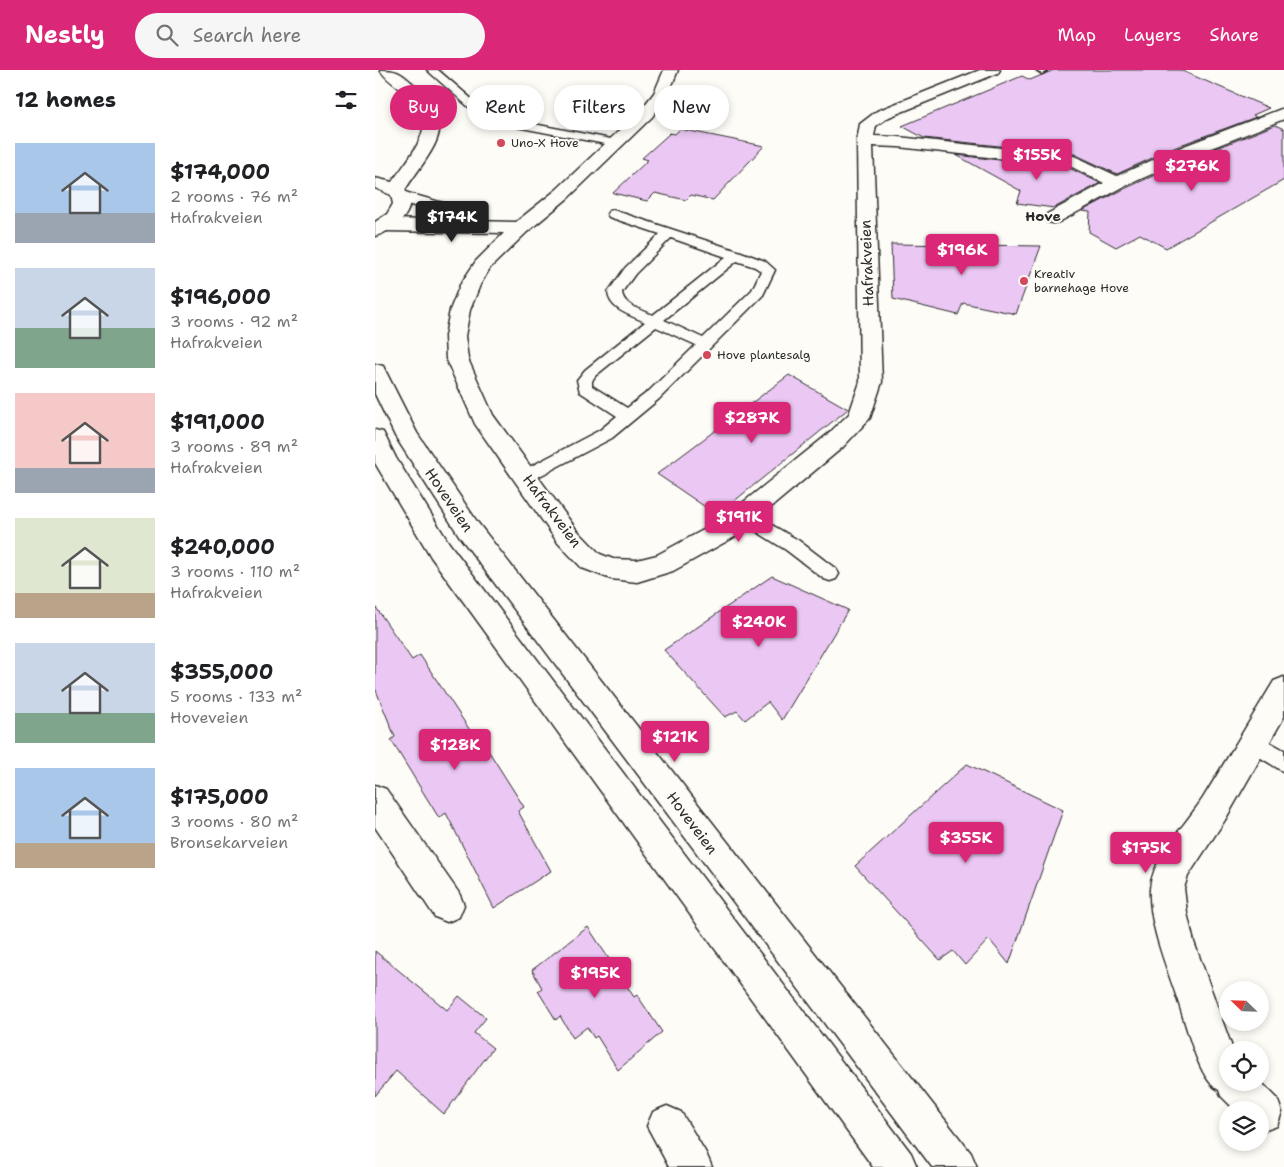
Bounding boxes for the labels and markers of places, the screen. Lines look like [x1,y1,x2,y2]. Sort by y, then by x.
place label: Uno-X Hove [511,135,579,151]
marker: Uno-X Hove [495,137,507,149]
pin: $155K [1002,138,1072,181]
pin: $276K [1157,150,1227,192]
pin: $174K [417,200,487,243]
pin: $196K [927,234,997,276]
place label: Kreativ barnehage Hove [1034,266,1129,296]
marker: Kreativ barnehage Hove [1018,275,1030,287]
place label: Hove plantesalg [717,347,810,363]
marker: Hove plantesalg [701,349,713,361]
pin: $287K [717,402,787,444]
pin: $191K [704,500,774,543]
pin: $240K [724,606,794,648]
pin: $121K [640,720,710,763]
pin: $128K [420,728,490,771]
pin: $355K [931,822,1001,864]
pin: $175K [1111,832,1181,874]
pin: $195K [560,956,630,999]

